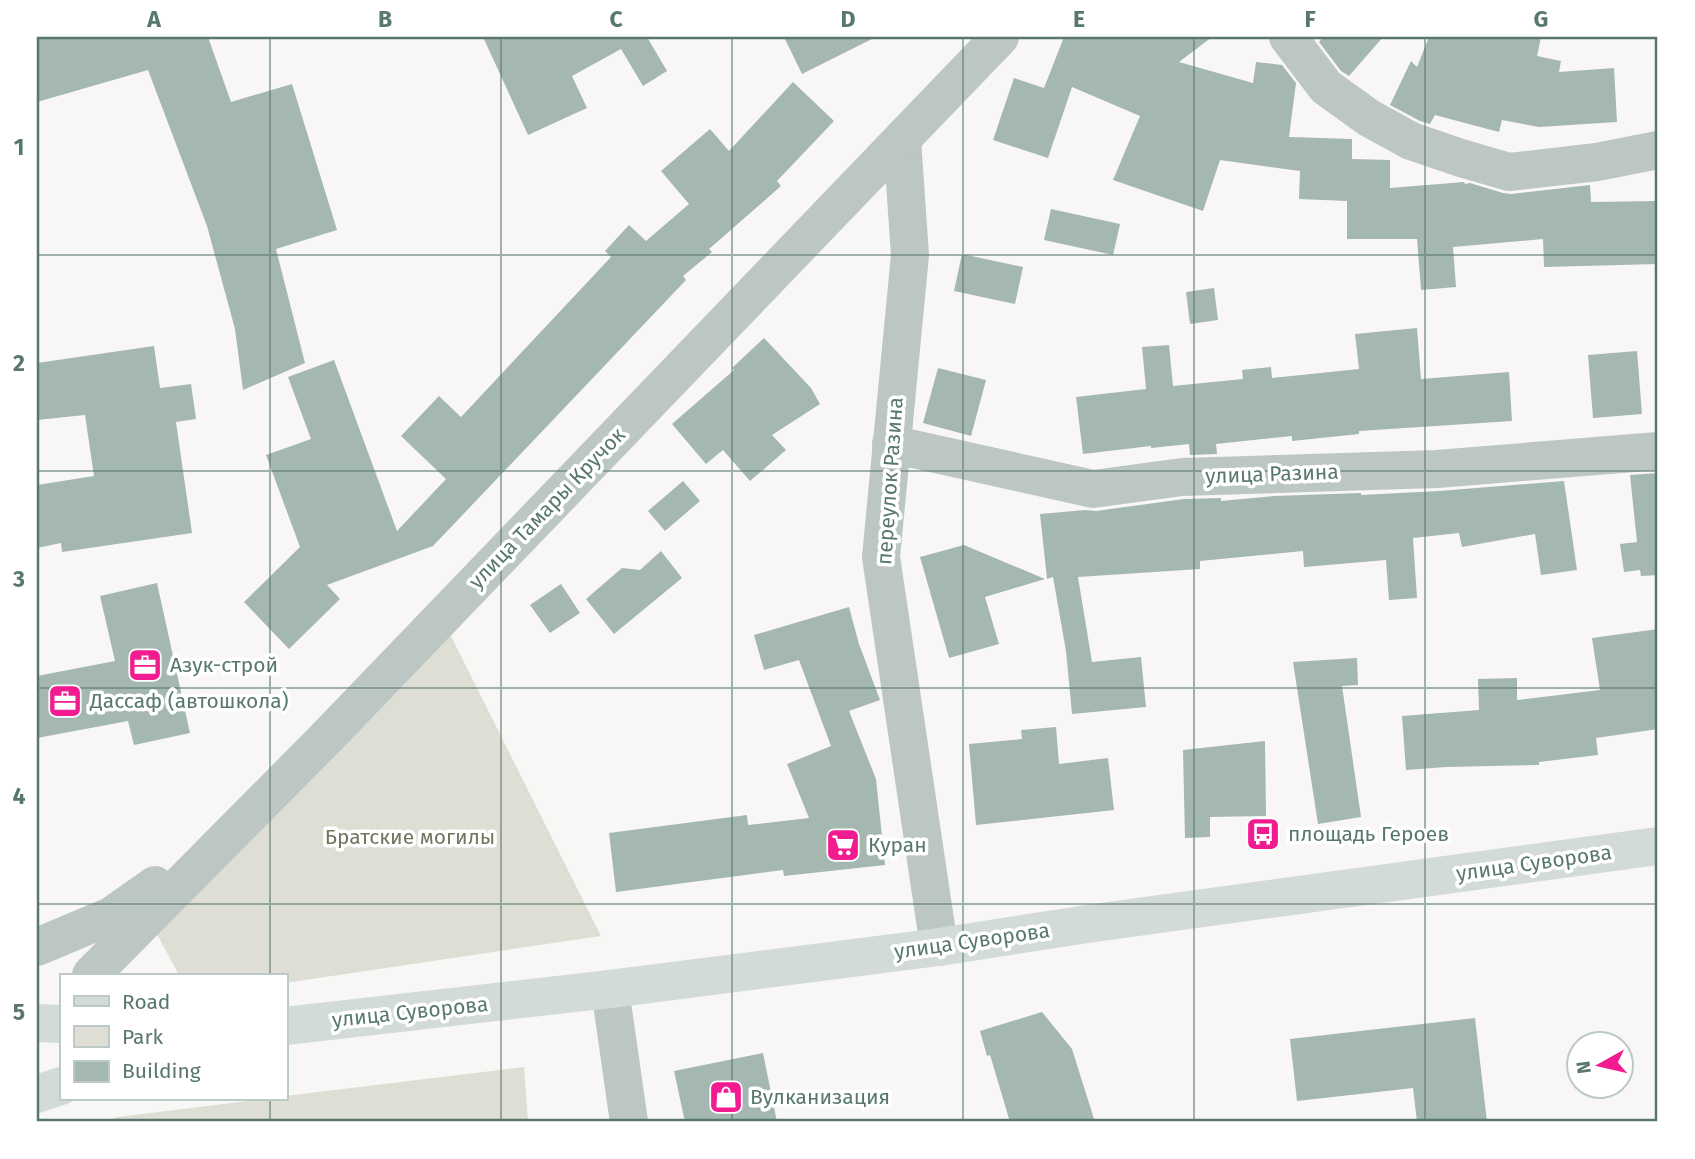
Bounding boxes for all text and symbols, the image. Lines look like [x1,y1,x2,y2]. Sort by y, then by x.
text: A [146,5,161,33]
text: B [378,5,392,33]
text: C [609,5,623,33]
text: D [841,5,856,33]
text: E [1073,5,1085,33]
text: F [1304,5,1316,33]
text: G [1534,5,1548,33]
text: 1 [14,133,24,161]
text: 2 [13,349,25,377]
street label: переулок Разина [871,396,909,566]
street label: улица Тамары Кручок [463,422,631,594]
street label: улица Разина [1205,459,1339,489]
text: 3 [12,565,25,593]
office icon: Азук-строй [126,646,164,684]
place label: Азук-строй [170,652,278,678]
office icon: Дассаф (автошкола) [46,682,84,720]
place label: Дассаф (автошкола) [89,688,289,714]
text: 4 [13,782,26,810]
bus stop icon: площадь Героев [1244,815,1282,853]
place label: площадь Героев [1288,821,1449,847]
park label: Братские могилы [325,824,495,850]
supermarket icon: Куран [824,826,862,864]
place label: Куран [868,832,927,858]
street label: улица Суворова [1454,839,1614,887]
street label: улица Суворова [892,917,1052,965]
legend [60,974,287,1100]
text: Road [122,989,170,1015]
street label: улица Суворова [331,991,489,1033]
text: 5 [13,998,25,1026]
text: Park [122,1024,164,1050]
north arrow [1566,1030,1636,1100]
text: Building [122,1058,201,1084]
text: N [1571,1059,1596,1075]
shop icon: Вулканизация [707,1078,745,1116]
place label: Вулканизация [750,1084,890,1110]

